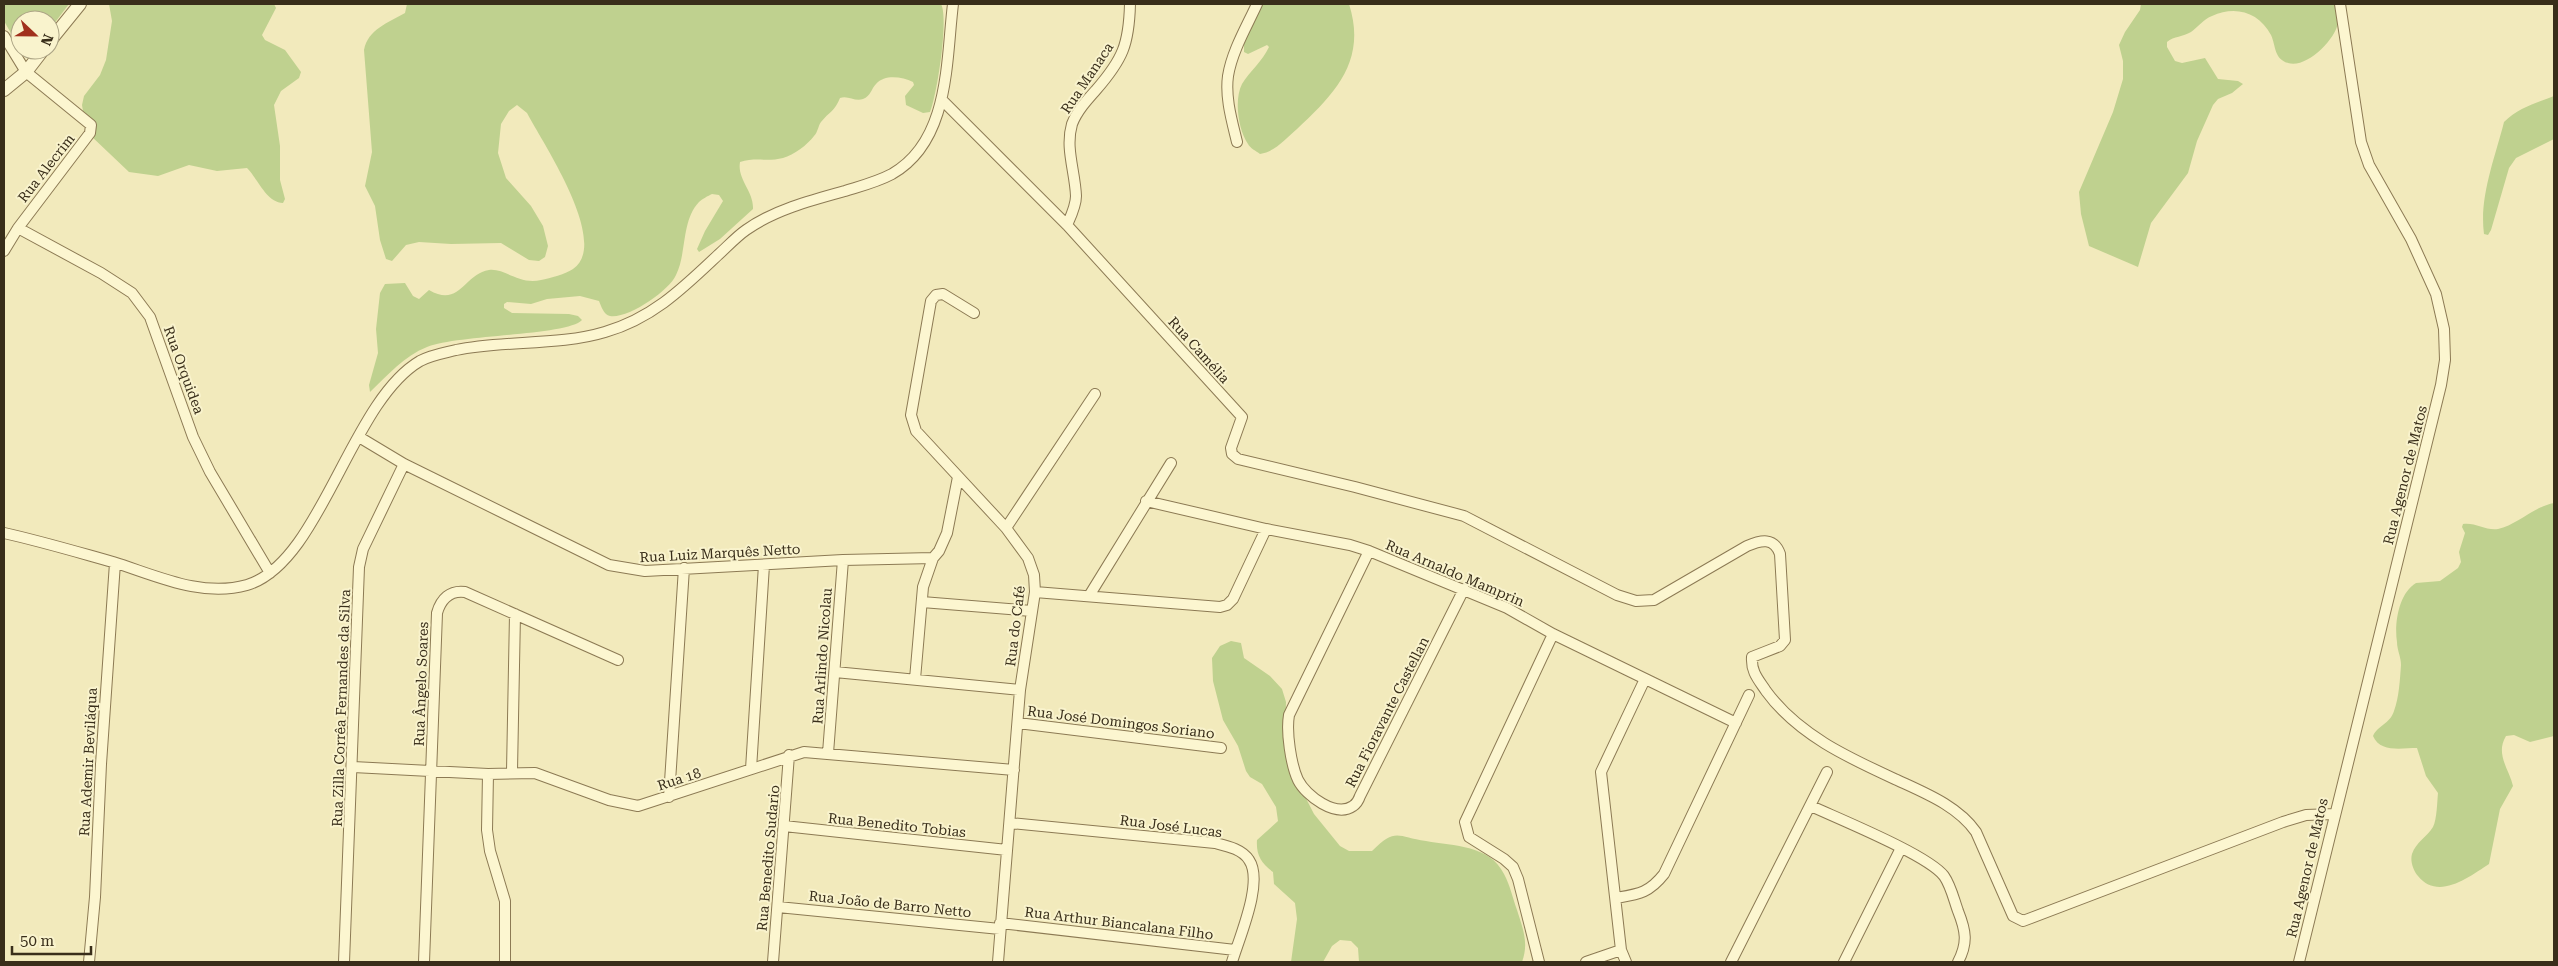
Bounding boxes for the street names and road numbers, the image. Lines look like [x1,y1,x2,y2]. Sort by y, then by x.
street label: Rua Manaca [1057,39,1117,116]
street label: Rua Alecrim [14,131,78,205]
street label: Rua Camélia [1165,314,1233,387]
street label: Rua Orquidea [161,324,207,416]
street label: Rua Agenor de Matos [2380,404,2430,546]
street label: Rua Arnaldo Mamprin [1383,537,1527,609]
street label: Rua Luiz Marquês Netto [639,541,801,565]
street label: Rua do Café [1002,584,1028,667]
street label: Rua Arlindo Nicolau [809,587,835,725]
street label: Rua Zilla Corrêa Fernandes da Silva [329,588,353,827]
street label: Rua Ângelo Soares [411,621,431,747]
street label: Rua Fioravante Castellan [1342,634,1432,790]
street label: Rua Ademir Beviláqua [76,687,100,837]
street label: Rua José Domingos Soriano [1026,703,1216,741]
street label: Rua 18 [655,764,703,794]
street label: Rua Benedito Sudario [754,784,782,932]
street label: Rua Agenor de Matos [2283,796,2331,939]
street label: Rua Benedito Tobias [827,810,967,840]
street label: Rua José Lucas [1119,812,1223,840]
street label: Rua João de Barro Netto [808,888,972,920]
street label: Rua Arthur Biancalana Filho [1024,903,1214,943]

